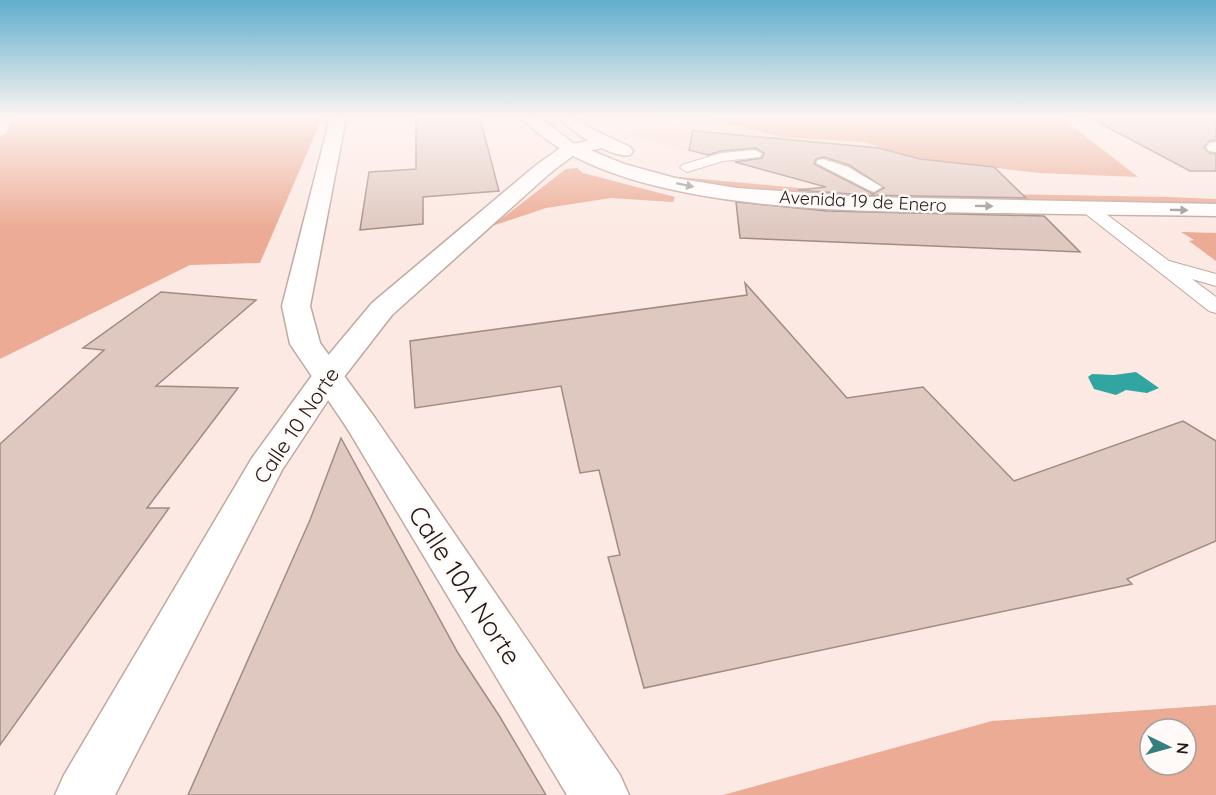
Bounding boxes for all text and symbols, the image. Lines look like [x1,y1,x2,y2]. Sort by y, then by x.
one-way arrow [676,181,695,190]
street label: Avenida 19 de Enero [779,185,947,217]
one-way arrow [974,201,993,211]
one-way arrow [1169,205,1188,214]
street label: Calle 10 Norte [248,362,344,488]
street label: Calle 10A Norte [401,499,529,671]
north arrow [1138,717,1198,777]
text: N [1172,742,1193,755]

